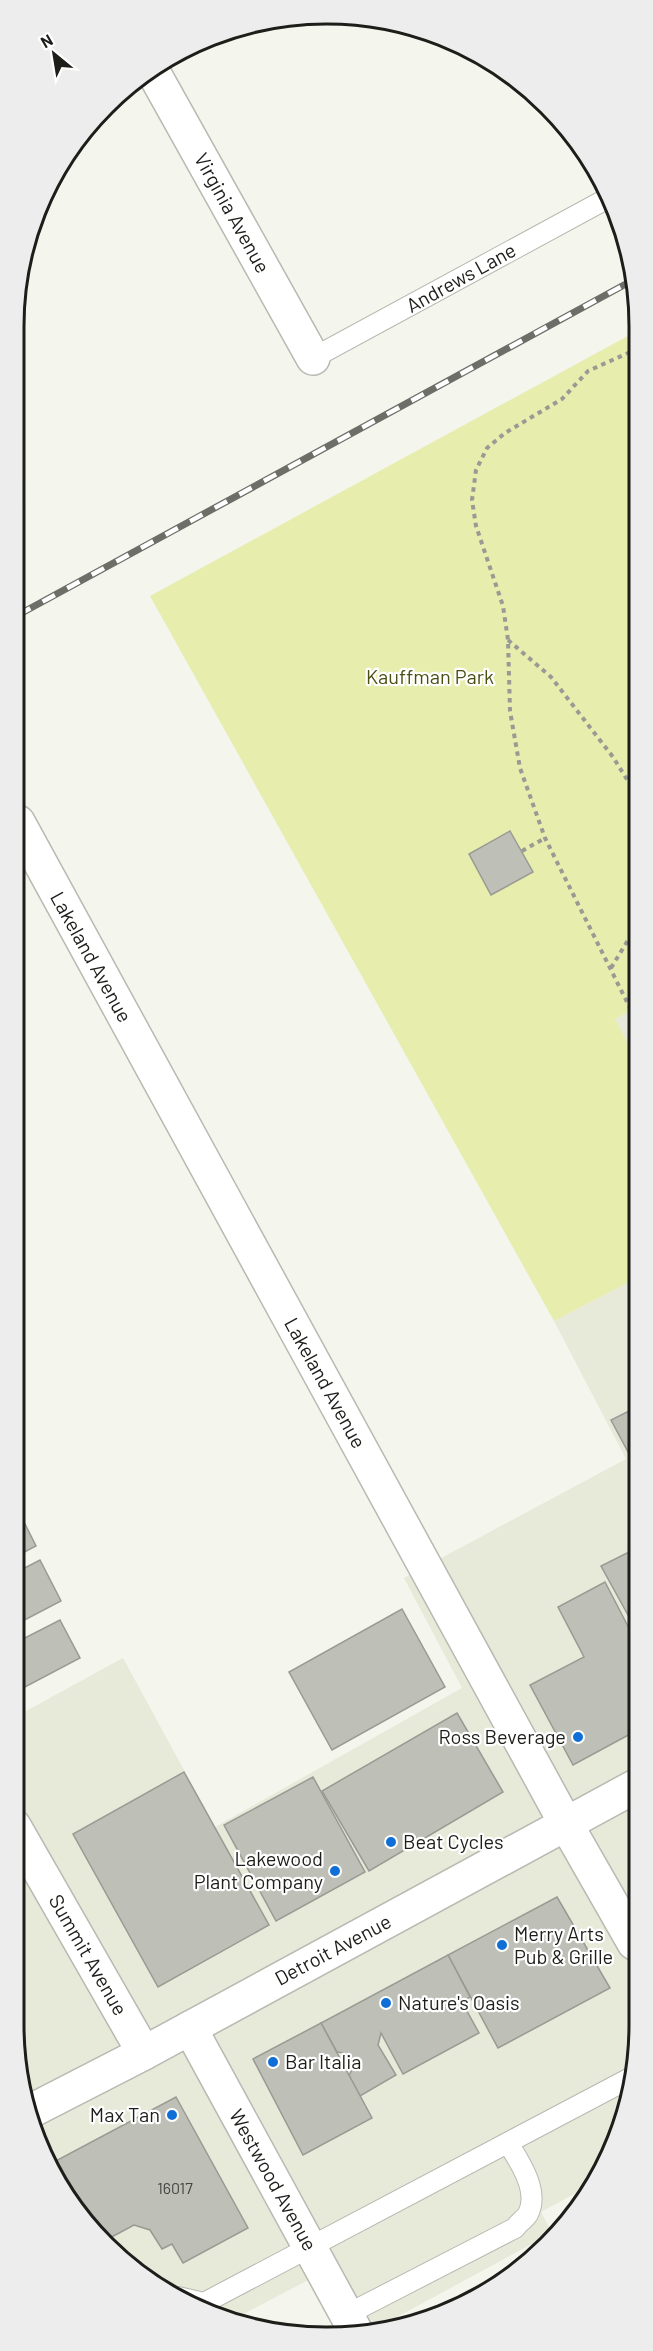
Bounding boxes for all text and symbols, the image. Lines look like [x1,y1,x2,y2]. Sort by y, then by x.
north arrow [24,24,84,84]
text: N [37,30,56,51]
street label: Virginia Avenue [190,148,276,277]
street label: Andrews Lane [402,237,520,317]
park label: Kauffman Park [366,664,494,688]
street label: Lakeland Avenue [46,887,138,1026]
street label: Lakeland Avenue [280,1313,372,1452]
place label: Ross Beverage [438,1724,566,1748]
marker: Ross Beverage [571,1730,585,1744]
place label: Beat Cycles [403,1829,504,1853]
marker: Beat Cycles [384,1835,398,1849]
place label: Lakewood Plant Company [194,1846,323,1893]
marker: Lakewood Plant Company [328,1864,342,1878]
street label: Summit Avenue [45,1890,133,2019]
street label: Detroit Avenue [270,1908,395,1990]
place label: Merry Arts Pub & Grille [514,1921,613,1968]
marker: Merry Arts Pub & Grille [495,1938,509,1952]
place label: Nature's Oasis [398,1990,520,2014]
marker: Nature's Oasis [379,1996,393,2010]
place label: Bar Italia [285,2049,362,2073]
marker: Bar Italia [266,2055,280,2069]
place label: Max Tan [90,2102,160,2126]
street label: Westwood Avenue [225,2104,323,2255]
marker: Max Tan [165,2108,179,2122]
house number: 16017 [157,2178,193,2197]

